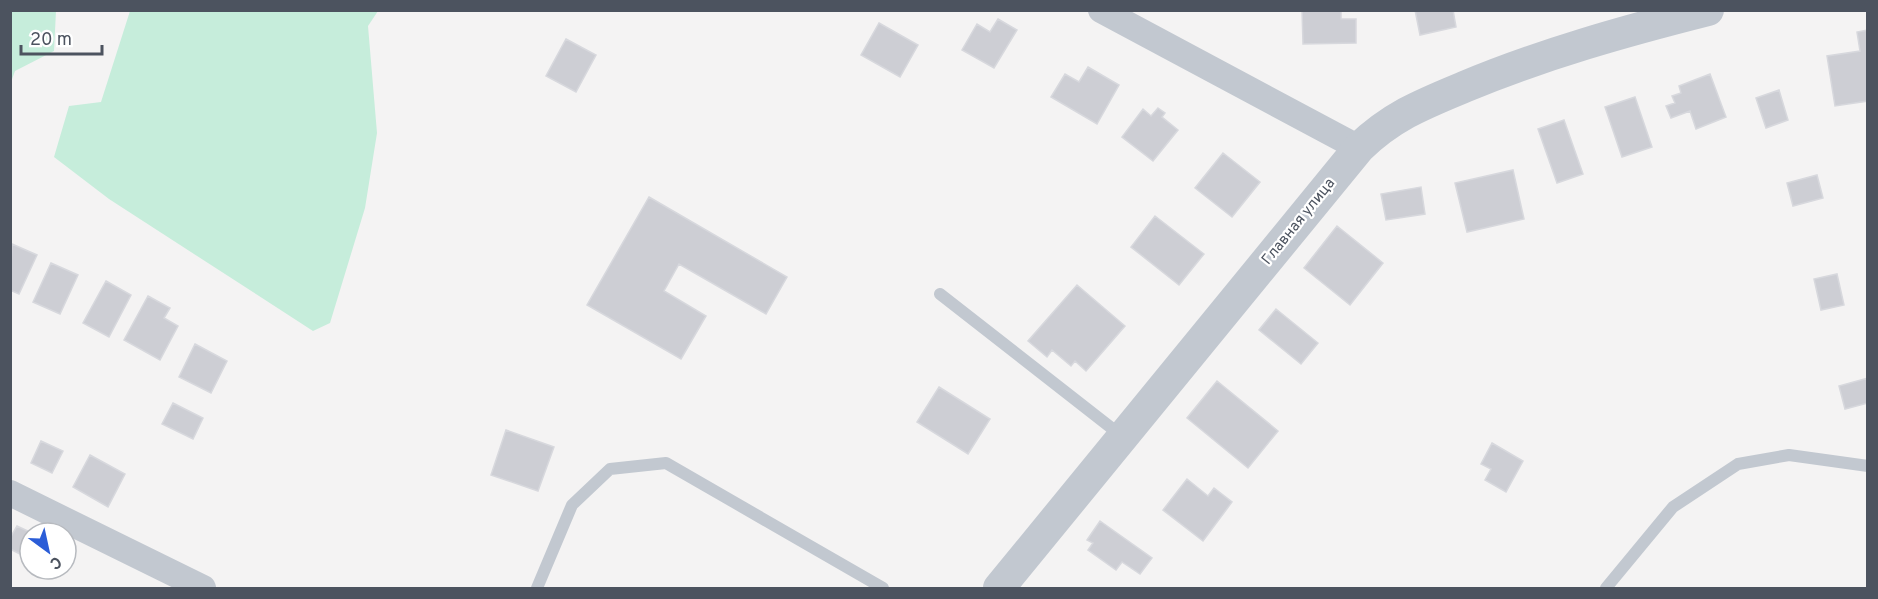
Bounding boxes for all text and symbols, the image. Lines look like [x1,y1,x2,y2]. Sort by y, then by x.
scale bar [21,18,102,56]
text: 20 m [30,29,72,52]
street label: Главная улица [1258,175,1340,269]
north arrow [18,521,78,581]
text: С [45,551,65,573]

